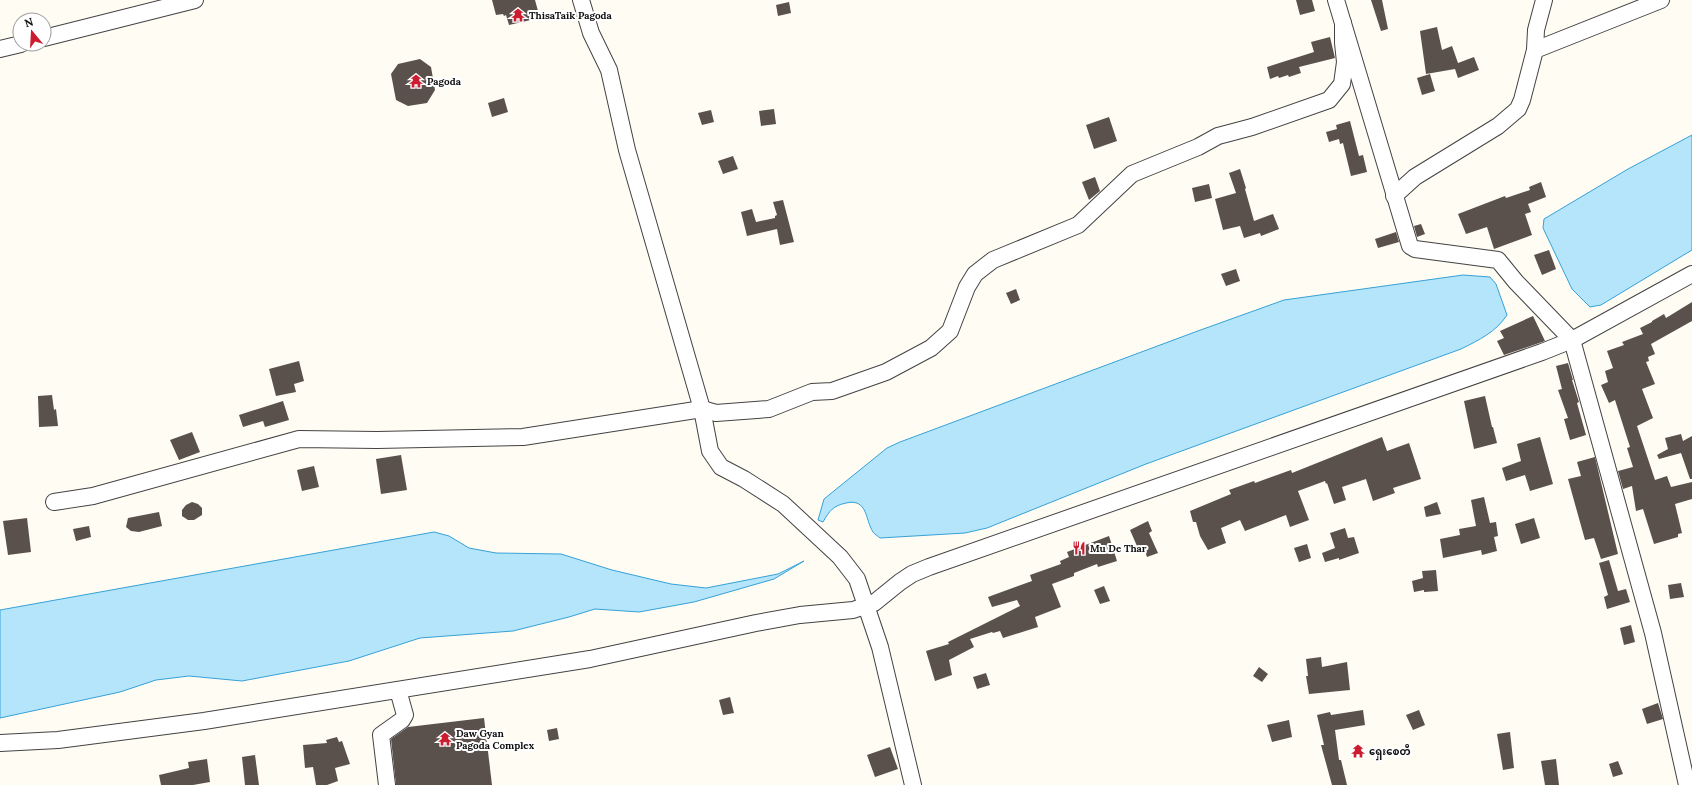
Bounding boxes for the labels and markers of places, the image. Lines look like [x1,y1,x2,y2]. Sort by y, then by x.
temple icon: ThisaTaik Pagoda [510,7,526,23]
place label: ThisaTaik Pagoda [529,9,613,22]
temple icon: Pagoda [408,73,424,89]
place label: Pagoda [427,75,462,88]
restaurant icon: Mu De Thar [1071,540,1087,556]
place label: Mu De Thar [1090,542,1147,555]
place label: Daw Gyan Pagoda Complex [456,727,535,752]
temple icon: Daw Gyan Pagoda Complex [437,731,453,747]
temple icon: ရှေးစေတီ [1350,743,1366,759]
place label: ရှေးစေတီ [1369,744,1411,761]

